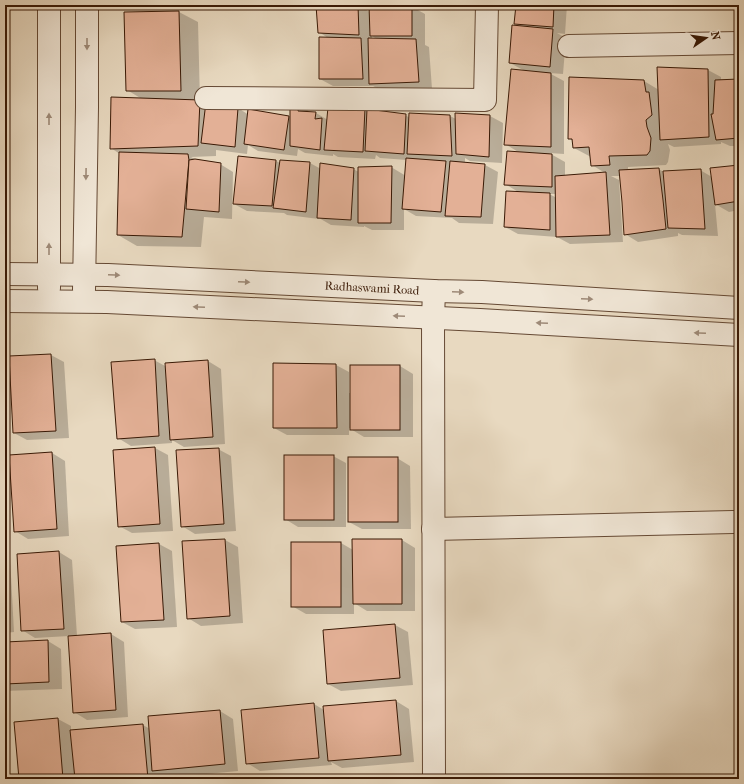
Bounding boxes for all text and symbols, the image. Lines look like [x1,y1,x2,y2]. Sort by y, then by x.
north arrow [686,18,726,58]
text: N [708,30,723,42]
one-way arrow [84,38,90,51]
one-way arrow [46,112,52,125]
one-way arrow [83,168,89,181]
one-way arrow [46,242,52,255]
one-way arrow [108,272,121,278]
one-way arrow [238,278,250,285]
street label: Radhaswami Road [324,279,420,297]
one-way arrow [452,288,464,295]
one-way arrow [581,295,593,302]
one-way arrow [193,303,205,310]
one-way arrow [392,313,405,319]
one-way arrow [536,320,548,327]
one-way arrow [693,330,706,336]

